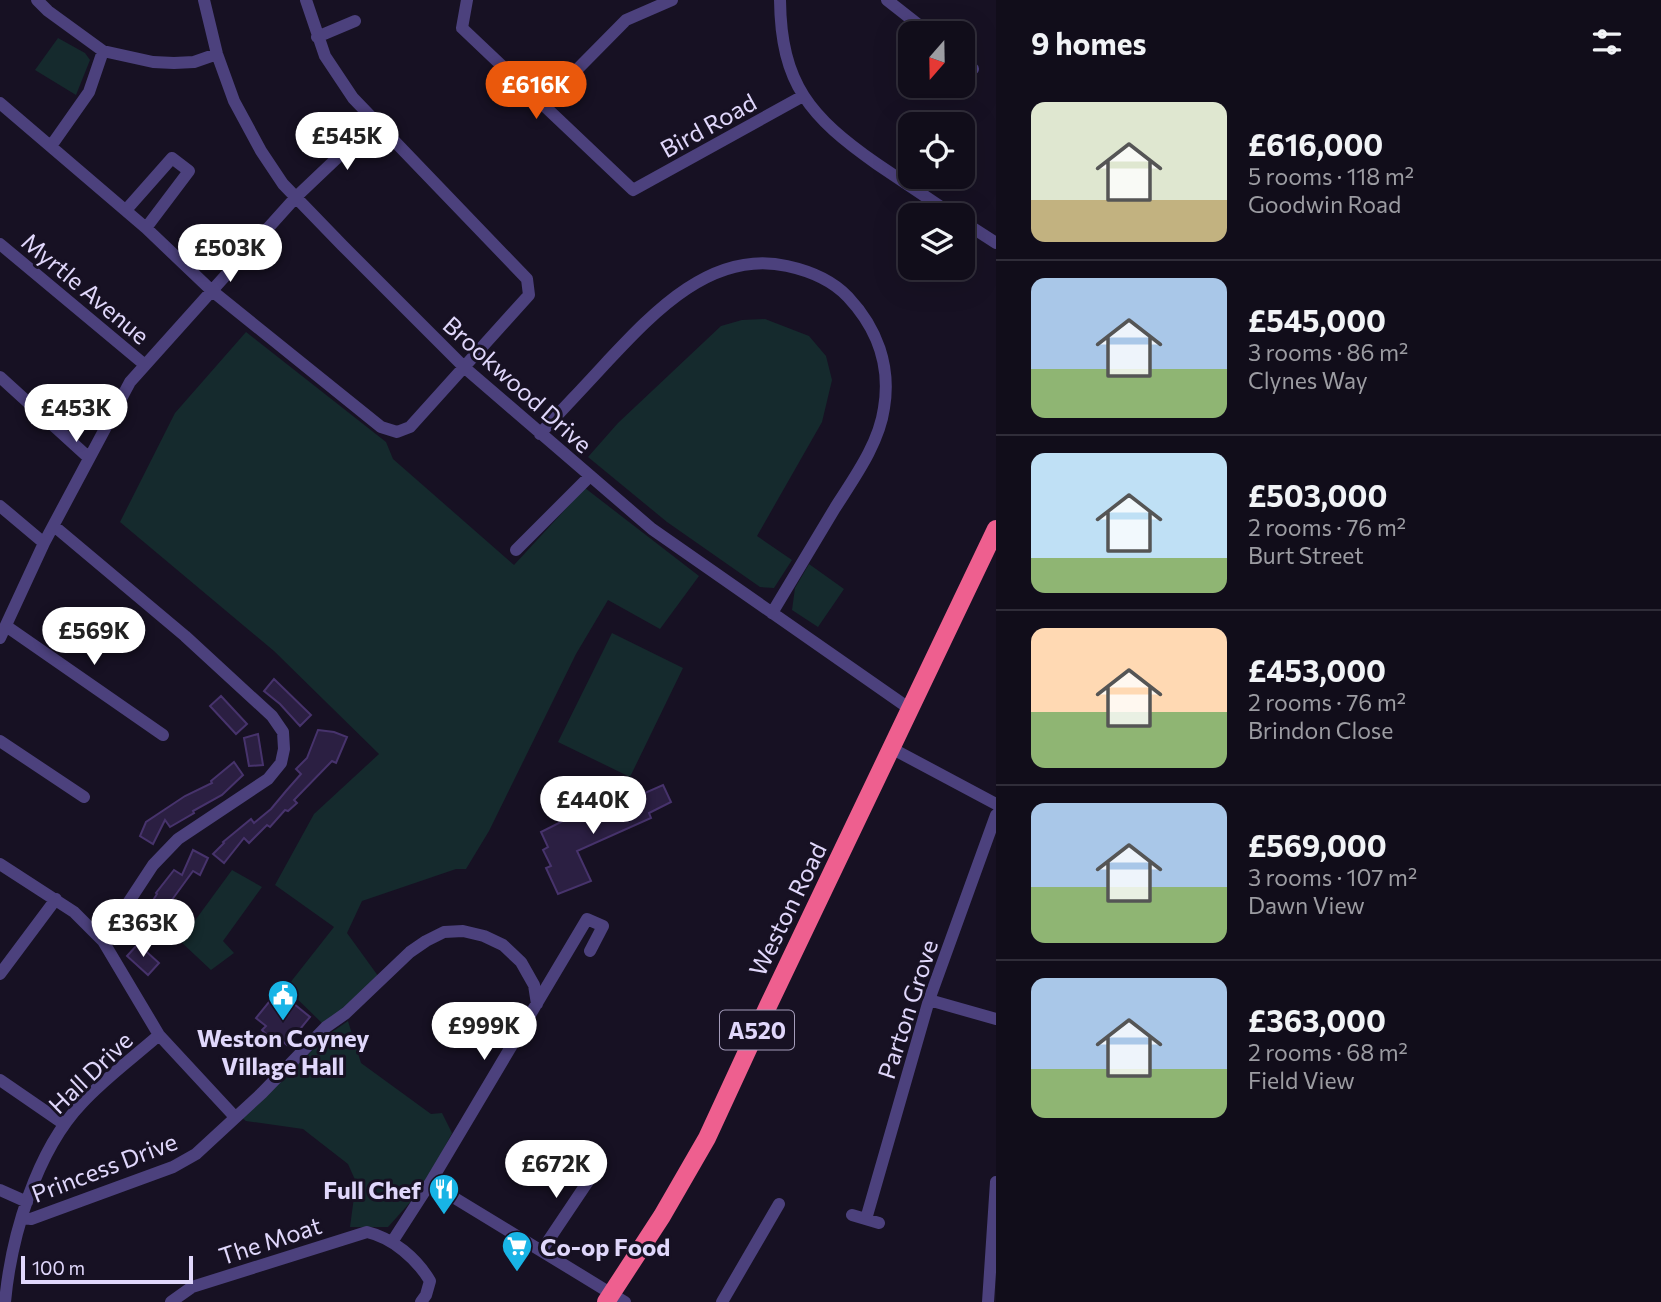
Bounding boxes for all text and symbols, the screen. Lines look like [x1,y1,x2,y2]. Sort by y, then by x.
north arrow [898,21,975,98]
map controls [898,21,975,280]
icon: filters [1588,23,1626,61]
text: 9 homes [1031,24,1146,61]
pin: £616K [487,61,585,121]
text: £616K [502,70,570,98]
street label: Bird Road [655,87,761,163]
button: locate [898,112,975,189]
pin: £545K [298,113,396,172]
text: £545K [312,121,382,149]
text: £616,000 [1248,125,1383,162]
icon: home [1087,130,1171,214]
text: 5 rooms · 118 m² [1248,162,1414,190]
text: Goodwin Road [1248,190,1401,218]
button: layers [898,203,975,280]
pin: £503K [181,224,279,284]
street label: Myrtle Avenue [16,226,156,350]
text: £503K [194,233,266,261]
text: £545,000 [1248,301,1386,338]
icon: home [1087,306,1171,390]
street label: Brookwood Drive [438,310,598,458]
text: 3 rooms · 86 m² [1248,338,1408,366]
text: Clynes Way [1248,366,1368,394]
pin: £453K [27,384,125,444]
text: £453K [41,393,111,421]
text: £503,000 [1248,476,1387,513]
icon: home [1087,481,1171,565]
text: 2 rooms · 76 m² [1248,513,1406,541]
text: Burt Street [1248,541,1364,569]
pin: £569K [45,608,143,667]
text: £569K [58,616,130,644]
text: £453,000 [1248,651,1386,688]
icon: home [1087,656,1171,740]
text: 2 rooms · 76 m² [1248,688,1406,716]
text: Brindon Close [1248,716,1393,744]
pin: £440K [544,776,642,836]
text: £440K [556,785,630,813]
text: £569,000 [1248,826,1387,863]
icon: home [1087,831,1171,915]
street label: Weston Road [742,838,832,980]
text: 3 rooms · 107 m² [1248,863,1417,891]
text: Dawn View [1248,891,1365,919]
pin: £363K [94,900,192,959]
text: £363K [108,908,178,936]
street label: Parton Grove [871,936,943,1082]
public building icon: Weston Coyney Village Hall [266,978,300,1022]
text: £363,000 [1248,1001,1386,1038]
pin: £999K [435,1002,533,1062]
icon: home [1087,1006,1171,1090]
road number: A520 [720,1010,794,1050]
text: £999K [448,1011,520,1039]
place label: Weston Coyney Village Hall [197,1023,369,1080]
street label: Hall Drive [42,1025,138,1119]
text: 2 rooms · 68 m² [1248,1038,1408,1066]
text: Field View [1248,1066,1355,1094]
street label: Princess Drive [27,1126,181,1208]
pin: £672K [507,1140,605,1200]
text: £672K [521,1149,591,1177]
restaurant icon: Full Chef [427,1172,461,1216]
place label: Full Chef [323,1175,421,1204]
street label: The Moat [215,1210,325,1270]
supermarket icon: Co-op Food [500,1229,534,1273]
place label: Co-op Food [540,1232,670,1261]
scale bar [21,1253,192,1285]
text: 100 m [32,1256,85,1279]

